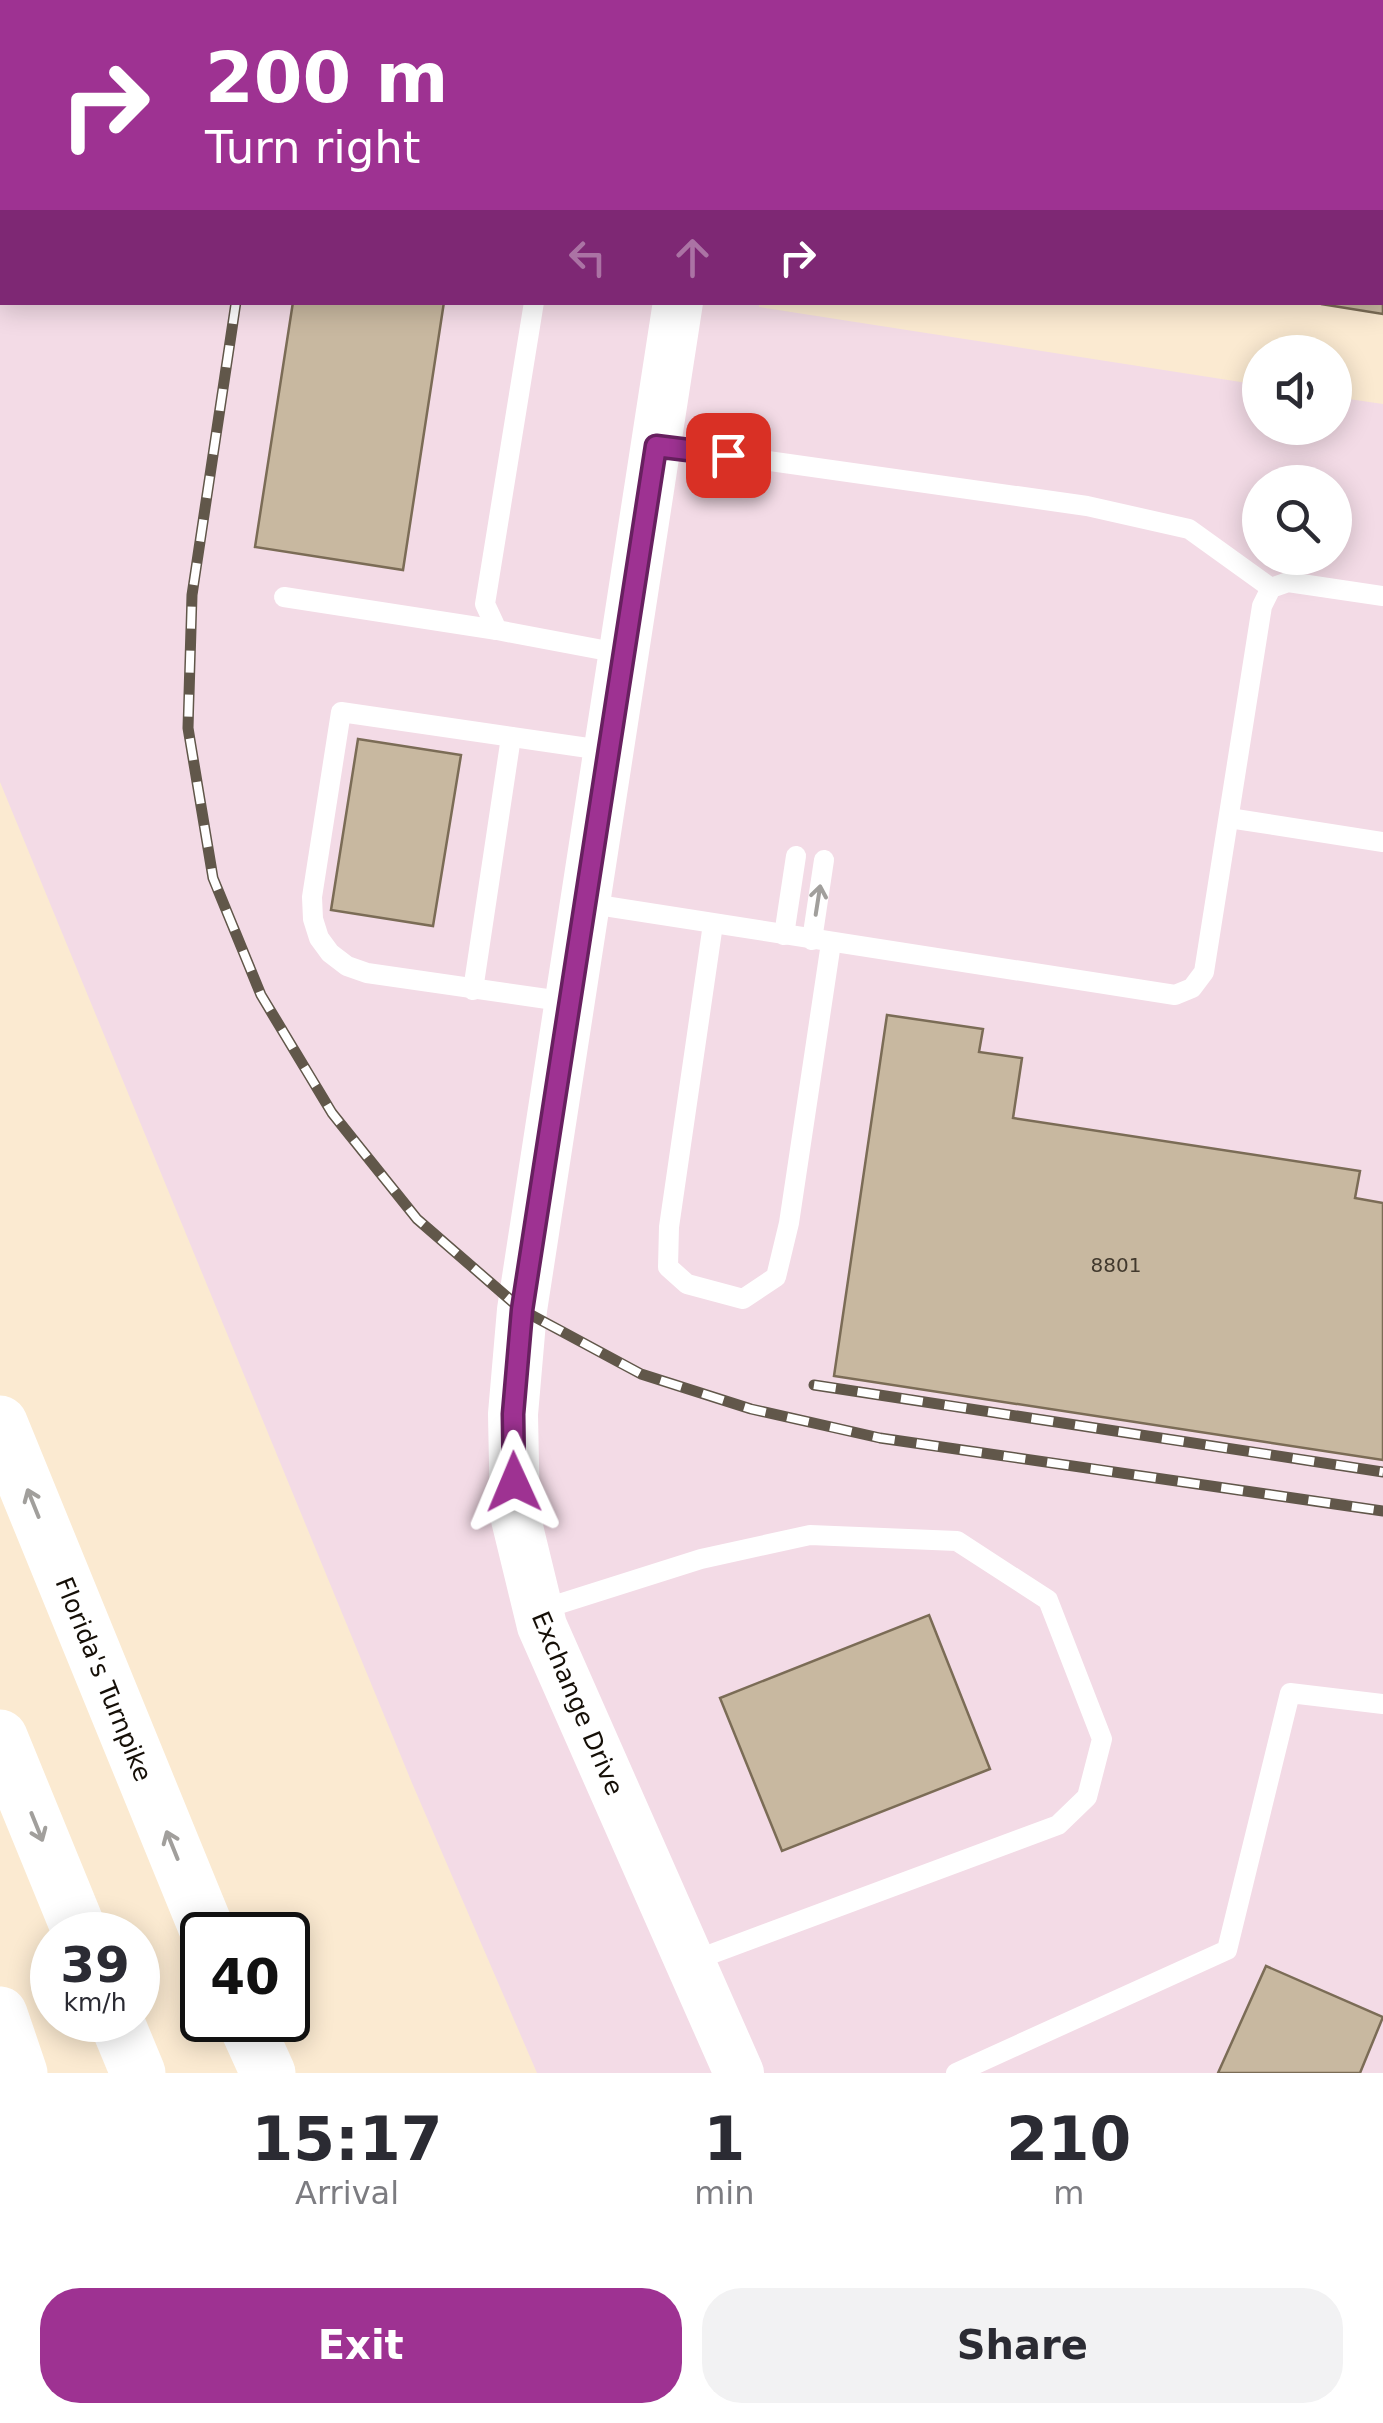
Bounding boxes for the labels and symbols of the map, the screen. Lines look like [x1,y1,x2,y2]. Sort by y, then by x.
pin [686,413,771,498]
one-way arrow [809,884,828,917]
house number: 8801 [1091,1253,1141,1277]
position arrow [462,1430,566,1534]
one-way arrow [22,1488,40,1519]
street label: Florida's Turnpike [49,1573,158,1786]
street label: Exchange Drive [526,1607,629,1799]
one-way arrow [29,1811,47,1842]
one-way arrow [161,1830,179,1861]
speed limit sign: 40 [180,1912,310,2042]

